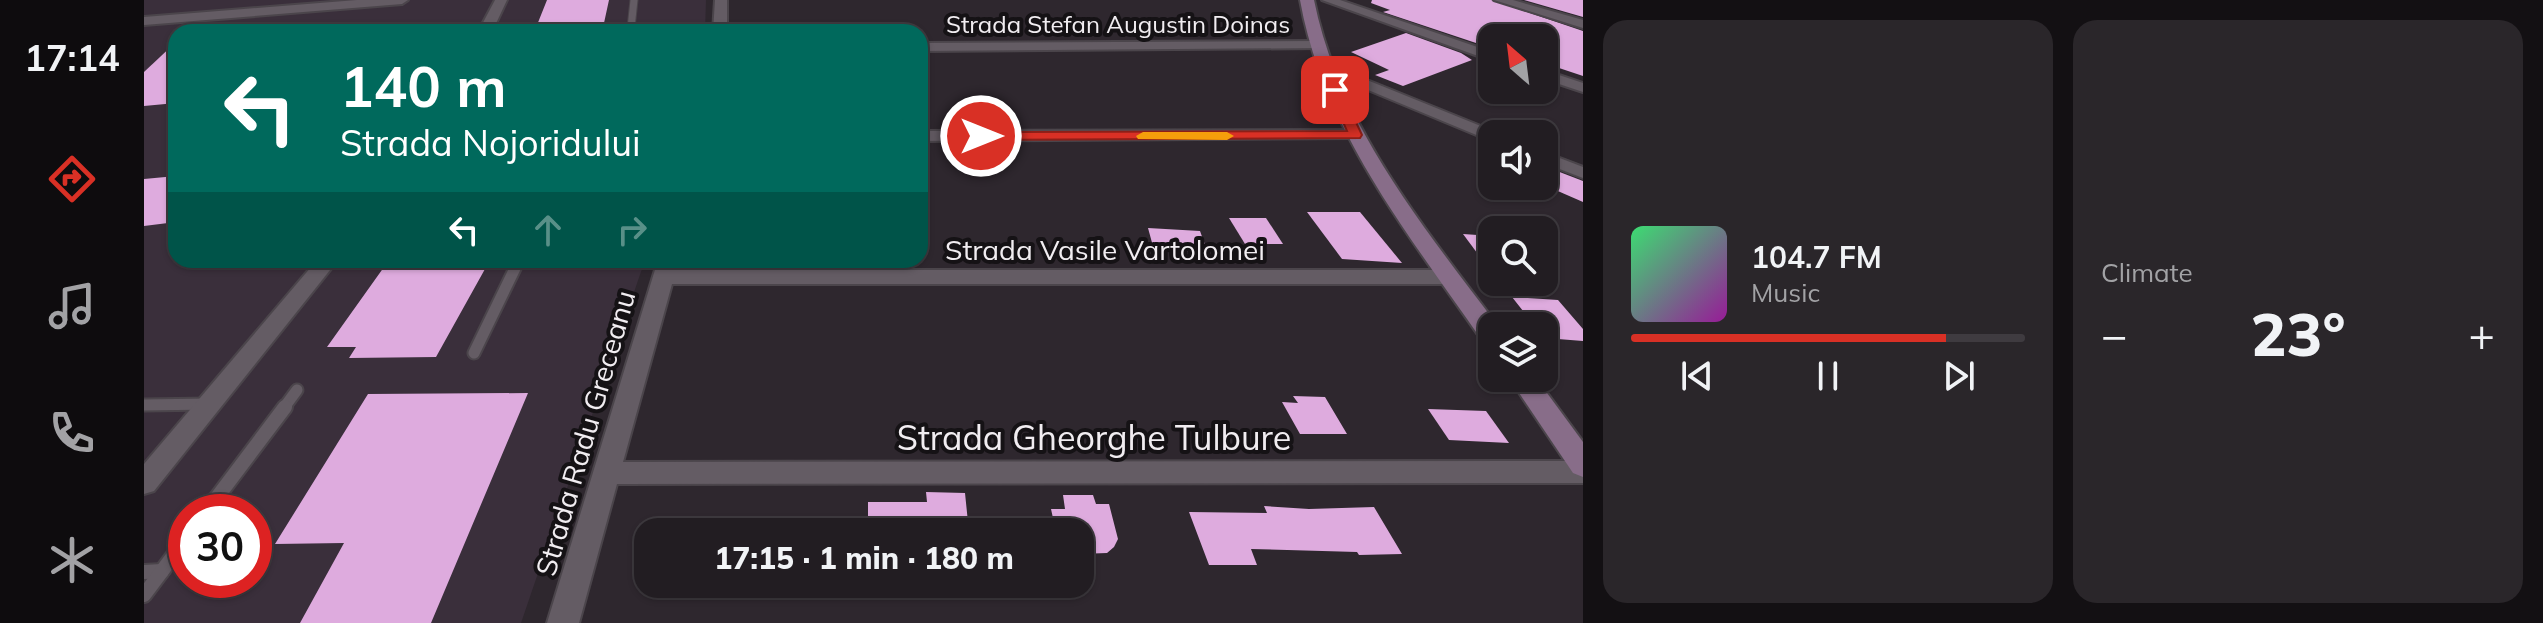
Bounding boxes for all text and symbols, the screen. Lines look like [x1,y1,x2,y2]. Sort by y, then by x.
street label: Strada Stefan Augustin Doinas [946,9,1290,39]
north arrow [1478,24,1558,104]
map controls [1478,24,1558,392]
text: 17:14 [24,35,120,80]
text: 140 m [340,51,507,121]
icon: left [208,56,312,160]
pin [1301,56,1369,124]
icon: arrive [1313,68,1357,112]
position arrow [939,94,1023,178]
text: Strada Nojoridului [340,120,641,165]
button: sound [1478,120,1558,200]
icon: directions [44,151,100,207]
icon: left [442,208,486,252]
icon: ahead [526,208,570,252]
icon: right [610,208,654,252]
button: search [1478,216,1558,296]
street label: Strada Vasile Vartolomei [945,232,1265,267]
text: 104.7 FM [1751,238,1882,276]
text: Climate [2101,256,2193,289]
text: Music [1751,276,1820,309]
icon: music [44,278,100,334]
street label: Strada Radu Greceanu [527,286,643,580]
text: 23° [2250,296,2346,371]
text: − [2101,307,2127,362]
text: + [2469,307,2495,362]
button: layers [1478,312,1558,392]
icon: previous [1675,354,1719,398]
icon: pause [1806,354,1850,398]
icon: next [1937,354,1981,398]
icon: phone [44,405,100,461]
street label: Strada Gheorghe Tulbure [897,416,1291,459]
speed limit sign: 30 [168,494,272,598]
icon: climate [44,532,100,588]
text: 17:15 · 1 min · 180 m [714,539,1014,577]

